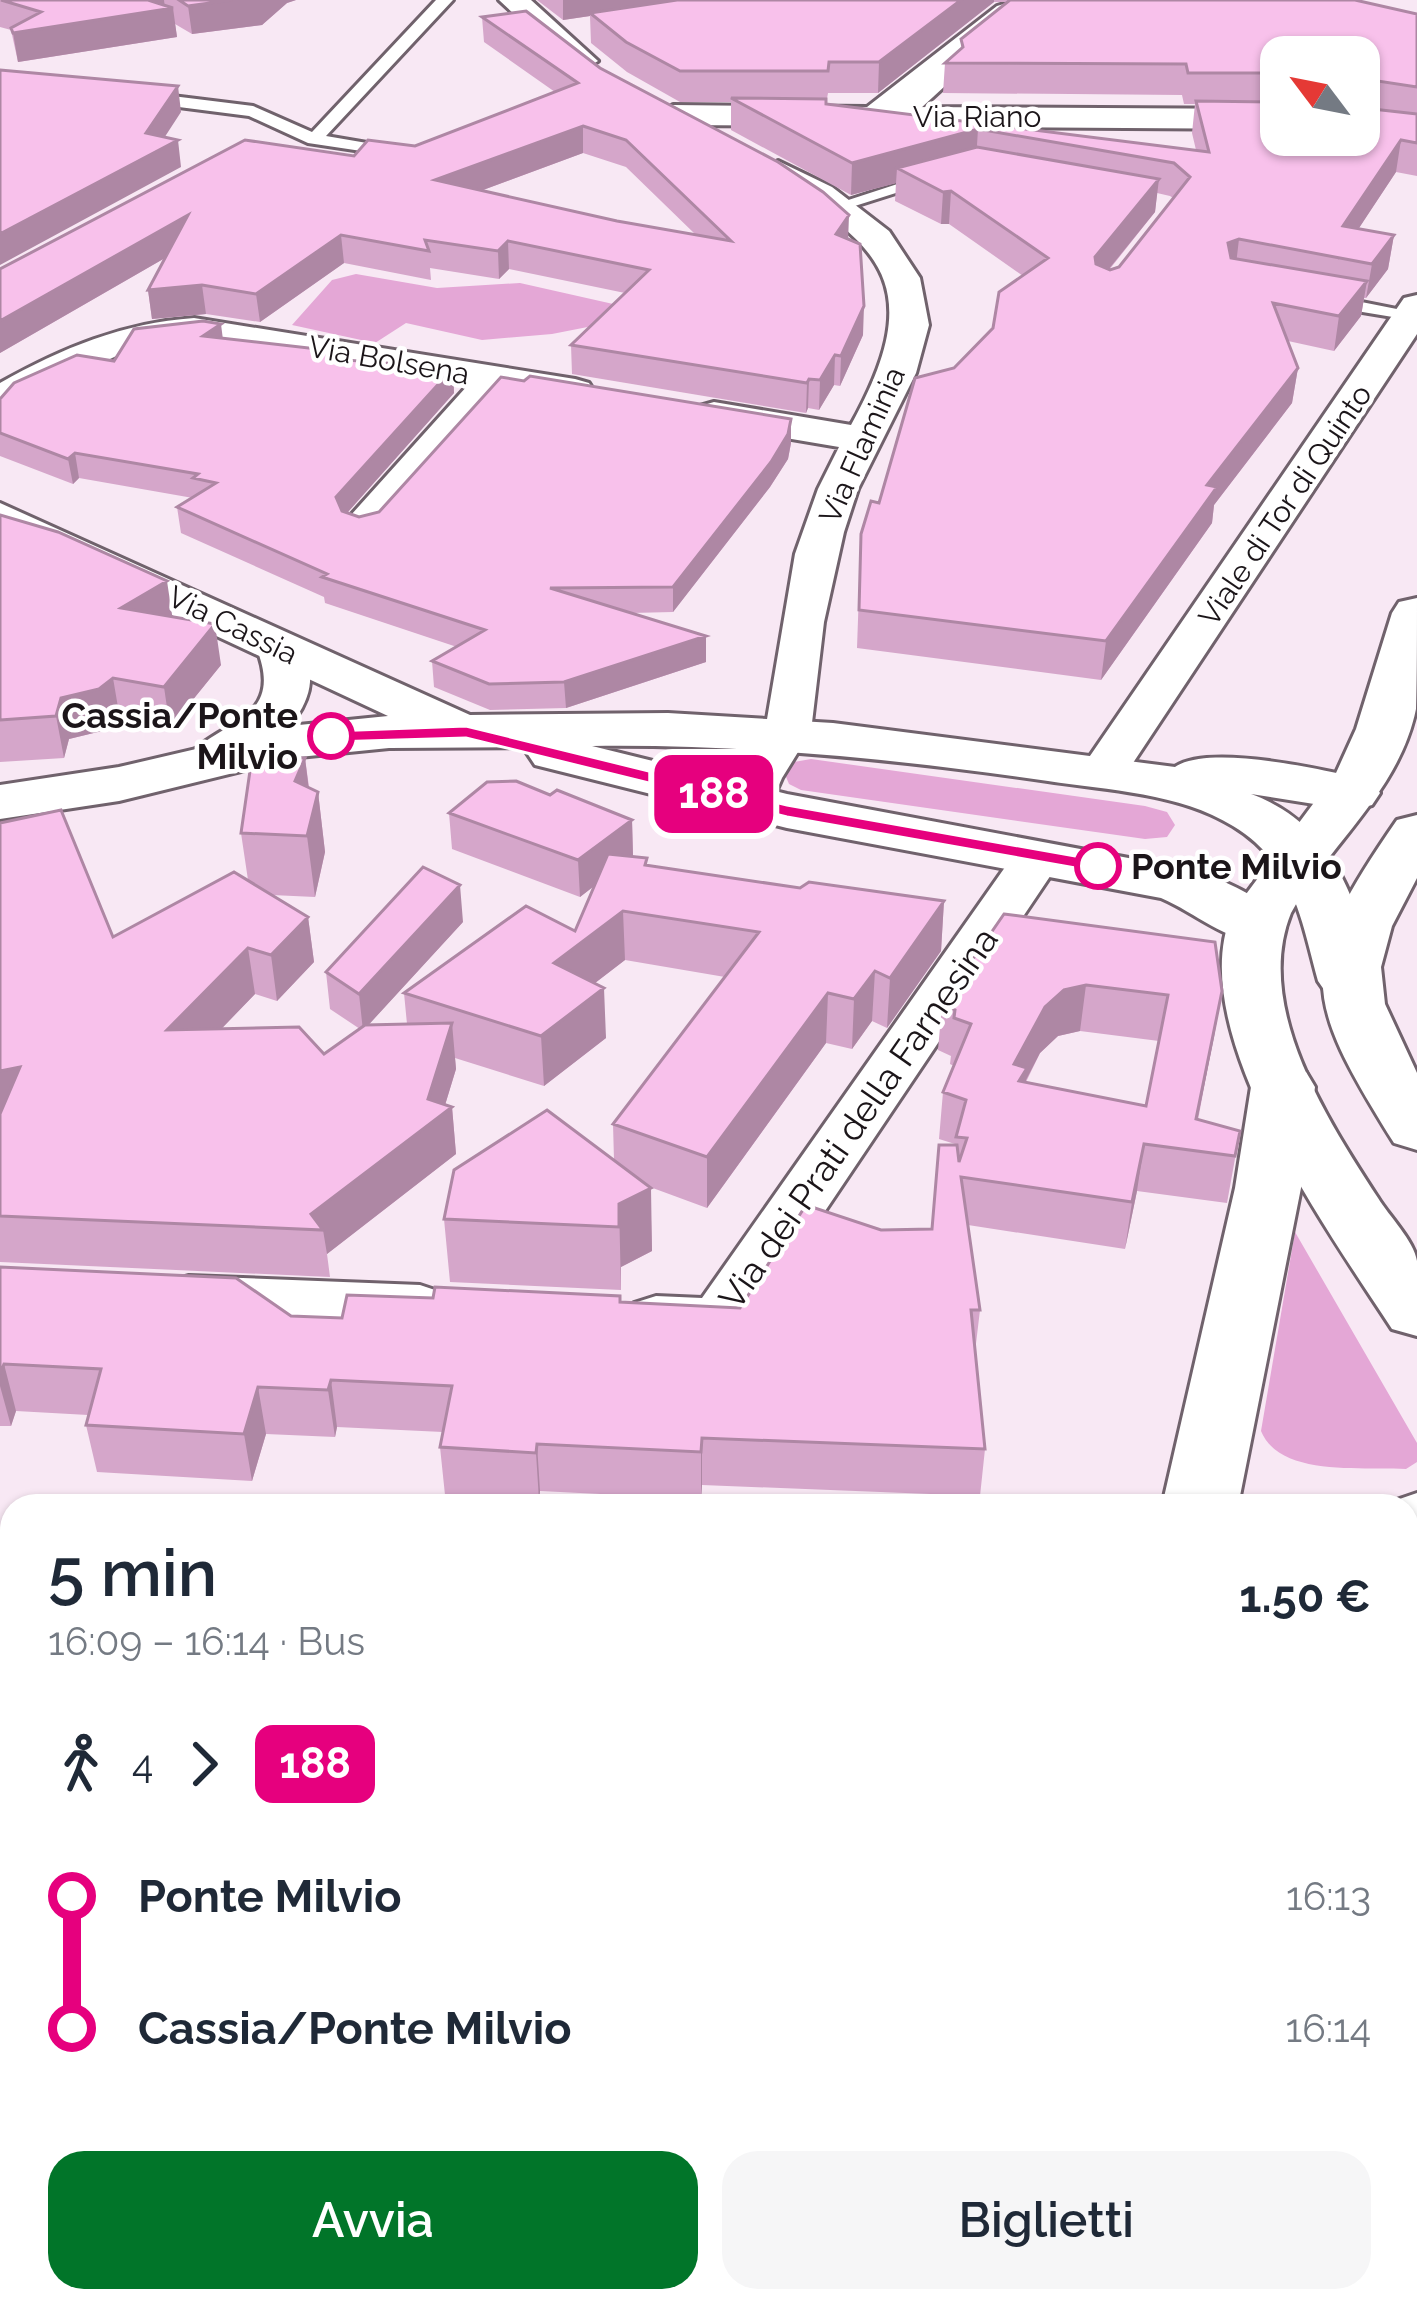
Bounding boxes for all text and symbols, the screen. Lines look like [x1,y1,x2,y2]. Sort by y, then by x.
north arrow [1260,36,1380,156]
map controls [1260,36,1380,156]
street label: Via Riano [913,99,1041,134]
street label: Via Bolsena [306,329,472,391]
street label: Via Flaminia [812,361,912,529]
street label: Viale di Tor di Quinto [1191,378,1379,632]
street label: Via Cassia [163,579,303,671]
place label: Cassia/Ponte Milvio [61,694,298,777]
marker: Cassia/Ponte Milvio [309,714,353,758]
line badge: 188 [645,755,783,833]
text: 188 [678,769,750,818]
marker: Ponte Milvio [1076,844,1120,888]
place label: Ponte Milvio [1131,845,1342,887]
street label: Via dei Prati della Farnesina [710,919,1006,1317]
text: 5 min [48,1534,217,1611]
text: 1.50 € [1239,1570,1371,1623]
text: 16:09 – 16:14 · Bus [48,1618,365,1664]
icon: walk [48,1731,114,1797]
icon: forward [171,1731,237,1797]
text: 188 [279,1739,351,1788]
text: 4 [132,1741,153,1787]
text: Ponte Milvio [138,1870,402,1923]
text: 16:13 [1286,1873,1371,1919]
text: Cassia/Ponte Milvio [138,2002,571,2055]
text: 16:14 [1285,2005,1371,2051]
button: Avvia [48,2151,698,2289]
button: Biglietti [722,2151,1371,2289]

